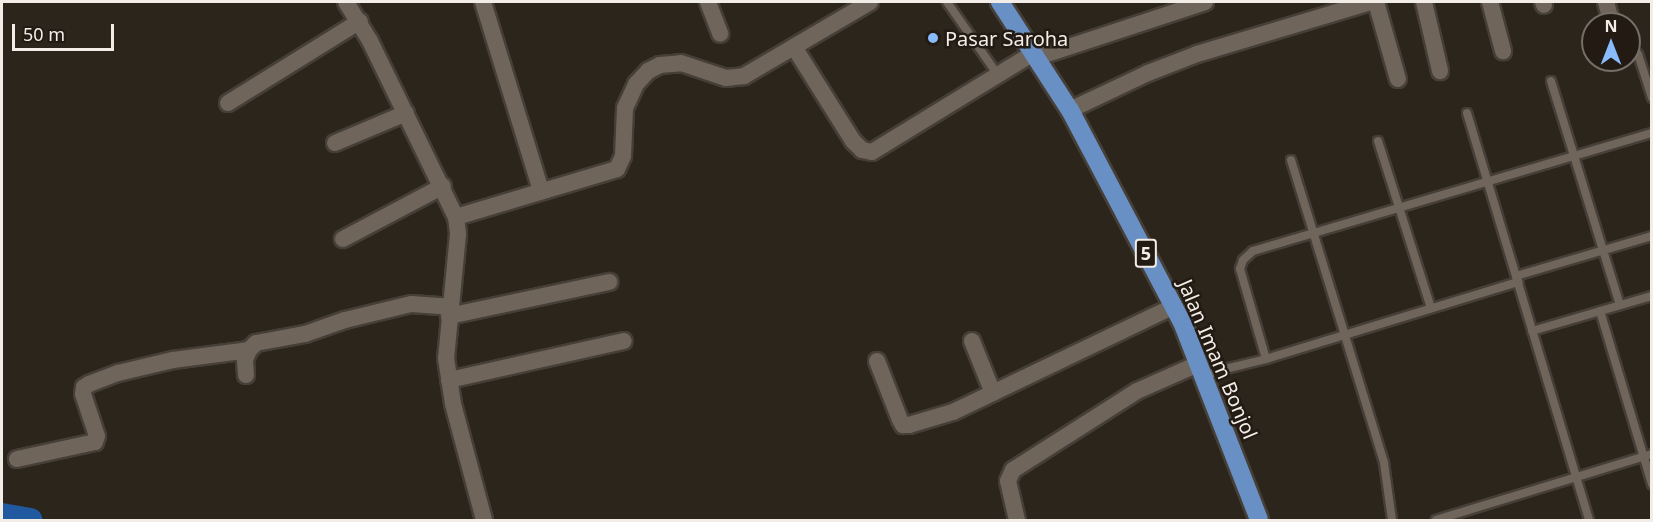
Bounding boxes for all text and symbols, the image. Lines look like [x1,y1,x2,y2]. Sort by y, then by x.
scale bar [15,12,117,50]
north arrow [1581,12,1641,72]
text: N [1604,15,1618,37]
text: 50 m [23,22,65,46]
place label: Pasar Saroha [945,26,1068,50]
marker: Pasar Saroha [926,31,940,45]
road number: 5 [1134,238,1158,268]
street label: Jalan Imam Bonjol [1174,276,1262,442]

